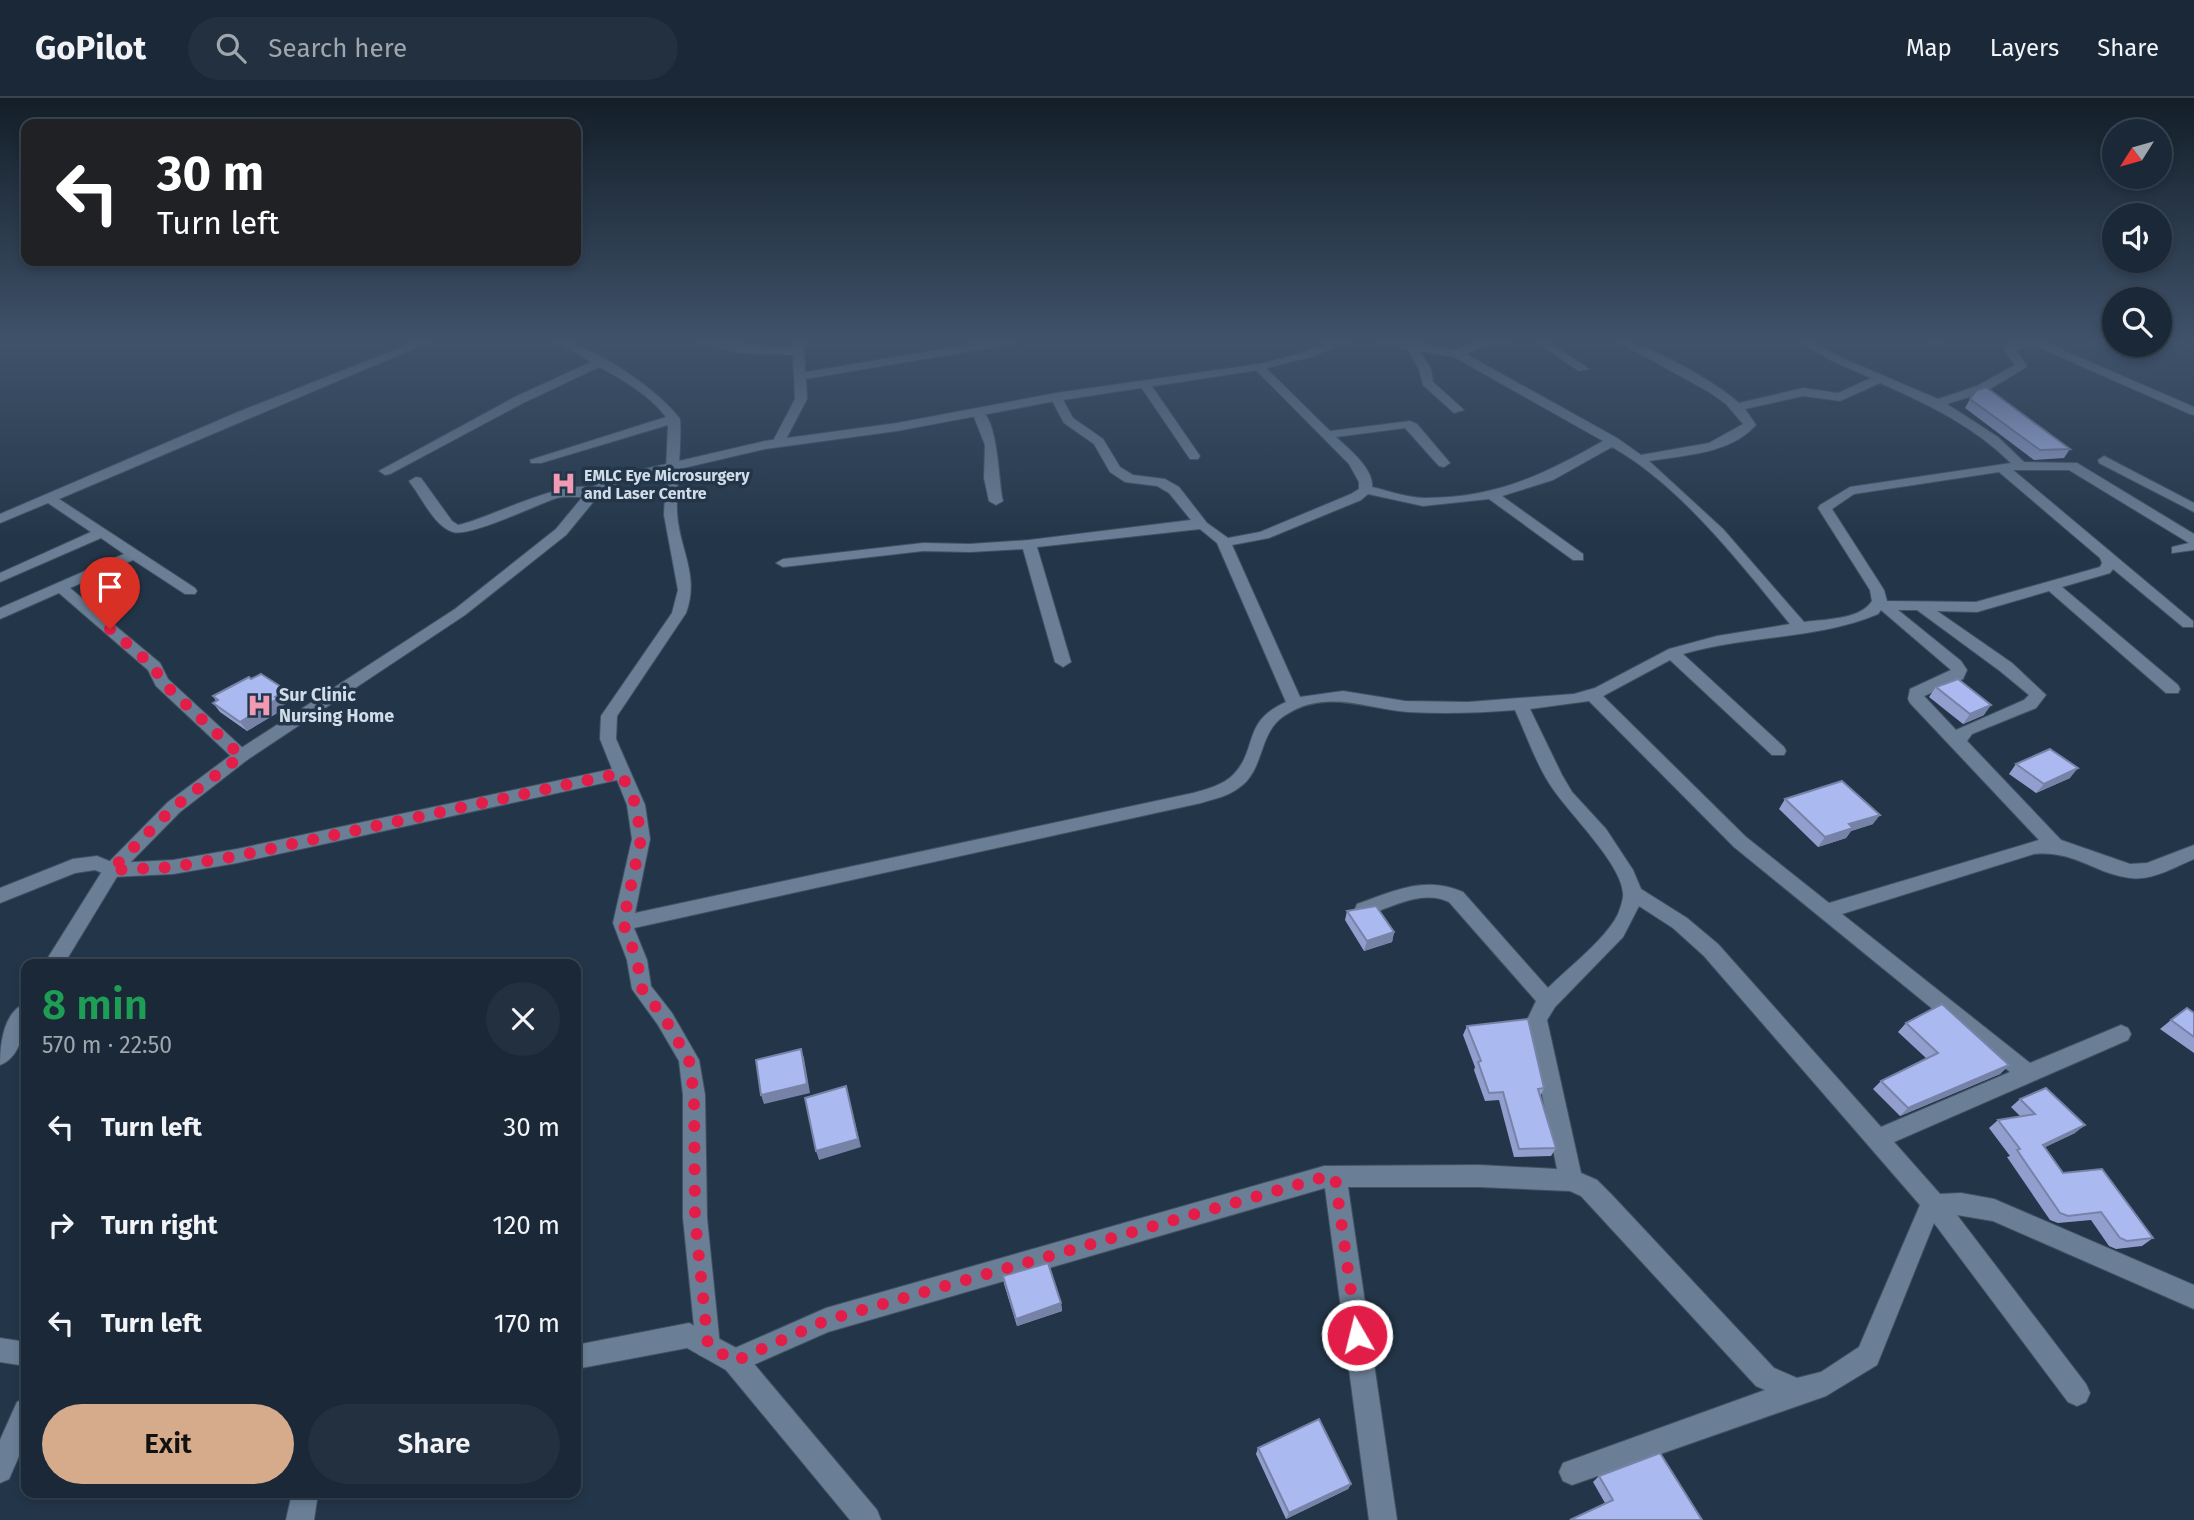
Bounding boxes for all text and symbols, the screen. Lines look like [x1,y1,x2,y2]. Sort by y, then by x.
search box [188,17,678,80]
text: GoPilot [35,28,146,68]
icon: search [212,29,250,67]
text: Search here [268,33,407,64]
text: Map [1906,34,1952,62]
text: Layers [1990,34,2059,62]
text: Share [2097,34,2159,62]
north arrow [2102,119,2172,189]
map controls [2102,119,2172,357]
text: 30 m [157,144,264,203]
icon: left [42,147,133,238]
button: sound [2102,203,2172,273]
text: Turn left [157,204,279,242]
button: search [2102,287,2172,357]
place label: EMLC Eye Microsurgery and Laser Centre [584,466,750,503]
hospital icon: EMLC Eye Microsurgery and Laser Centre [550,470,578,498]
pin [80,557,140,629]
icon: arrive [91,568,129,606]
place label: Sur Clinic Nursing Home [279,684,394,727]
hospital icon: Sur Clinic Nursing Home [245,691,273,719]
text: 8 min [42,980,148,1030]
button: close [486,982,560,1056]
text: 570 m · 22:50 [42,1031,172,1059]
icon: left [42,1108,80,1146]
text: Turn left [101,1112,202,1143]
text: 30 m [503,1112,560,1143]
icon: right [42,1206,80,1244]
text: Turn right [101,1210,218,1241]
text: 120 m [492,1210,560,1241]
position arrow [1320,1298,1394,1372]
icon: left [42,1304,80,1342]
text: Turn left [101,1308,202,1339]
text: 170 m [494,1308,560,1339]
button: Exit [42,1404,294,1484]
button: Share [308,1404,560,1484]

